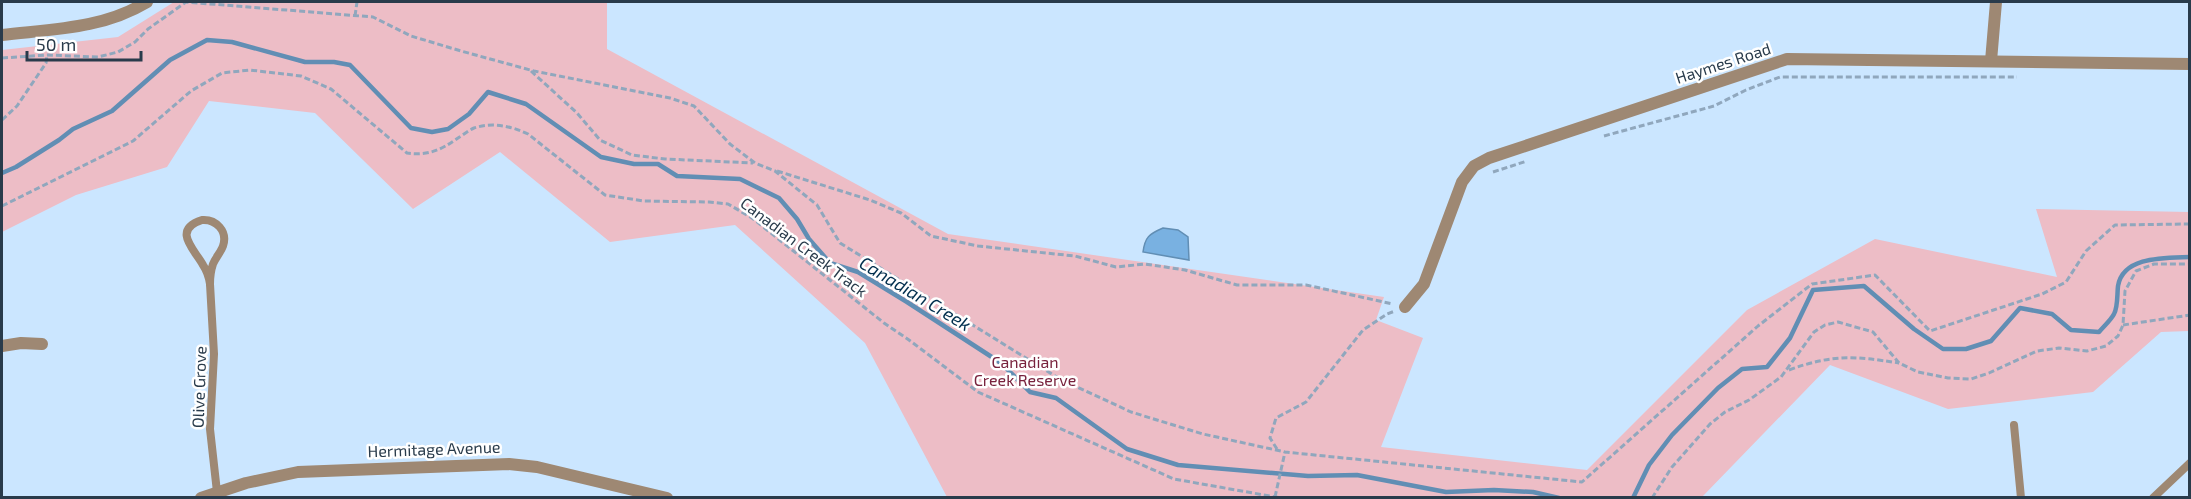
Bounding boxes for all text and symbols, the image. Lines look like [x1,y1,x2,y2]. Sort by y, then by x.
scale bar [27,24,141,62]
text: 50 m [36,33,76,55]
street label: Haymes Road [1673,38,1773,87]
street label: Canadian Creek Track [737,193,871,300]
water label: Canadian Creek [856,251,975,335]
street label: Olive Grove [188,346,209,428]
park label: Canadian Creek Reserve [974,352,1076,389]
street label: Hermitage Avenue [367,437,501,460]

